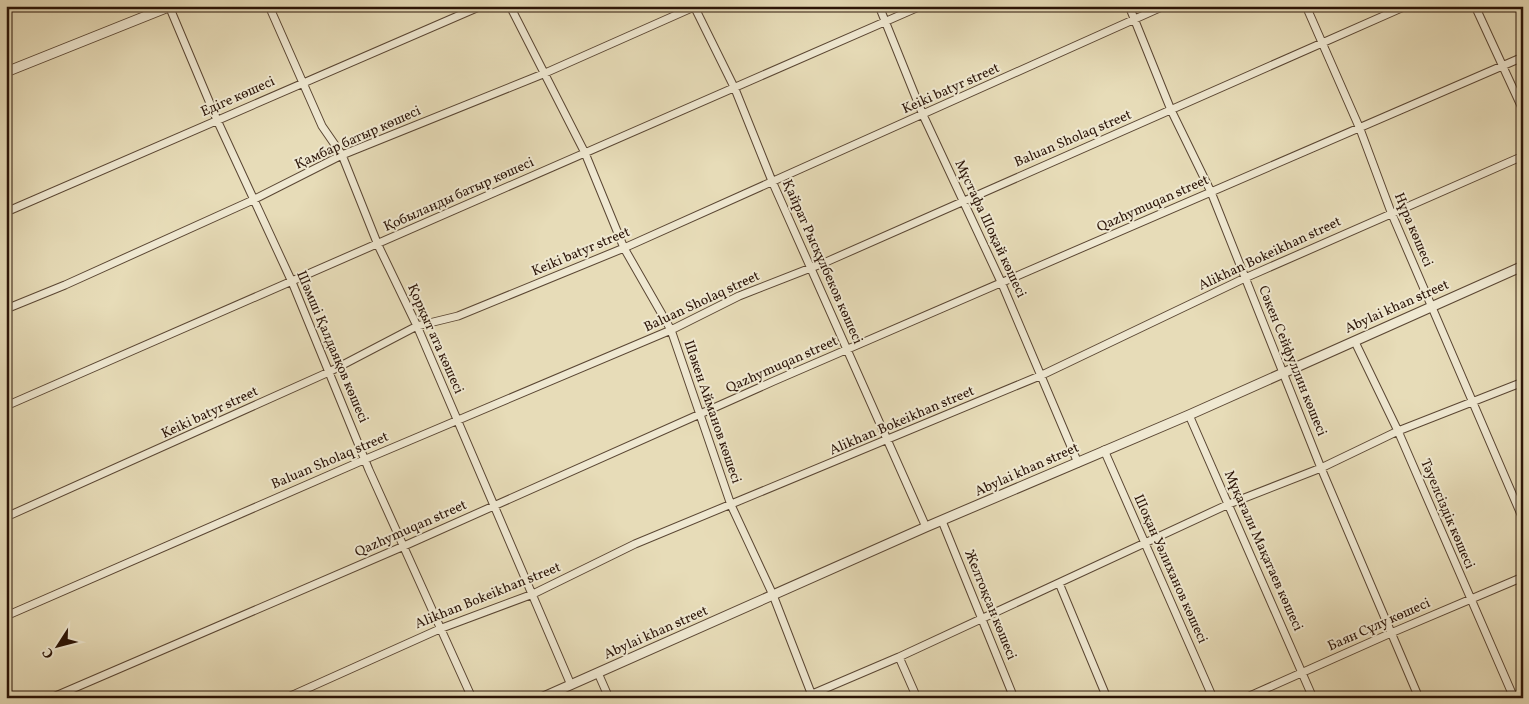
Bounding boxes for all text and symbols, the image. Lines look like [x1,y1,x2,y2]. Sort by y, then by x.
street label: Keiki batyr street [899,59,1003,119]
street label: Едіге көшесі [198,72,278,122]
street label: Қамбар батыр көшесі [292,102,424,174]
street label: Baluan Sholaq street [1011,106,1135,172]
street label: Қобыланды батыр көшесі [381,153,537,237]
street label: Мұстафа Шоқай көшесі [950,157,1030,301]
street label: Qazhymuqan street [1094,171,1212,237]
street label: Қайрат Рысқұлбеков көшесі [777,177,867,347]
street label: Нұра көшесі [1389,190,1437,270]
street label: Alikhan Bokeikhan street [1195,212,1345,296]
street label: Keiki batyr street [529,223,633,281]
street label: Baluan Sholaq street [641,267,763,337]
street label: Шәмші Қалдаяқов көшесі [291,268,373,426]
street label: Abylai khan street [1342,275,1452,338]
street label: Қорқыт ата көшесі [402,281,468,397]
street label: Сәкен Сейфуллин көшесі [1253,283,1331,439]
street label: Qazhymuqan street [723,332,841,398]
street label: Шәкен Айманов көшесі [679,338,745,486]
street label: Keiki batyr street [158,382,262,444]
street label: Alikhan Bokeikhan street [827,382,977,460]
street label: Baluan Sholaq street [268,428,392,494]
street label: Abylai khan street [972,438,1082,501]
street label: Тәуелсіздік көшесі [1415,456,1479,572]
street label: Мұқағали Мақатаев көшесі [1219,468,1307,634]
street label: Шоқан Уәлиханов көшесі [1128,491,1212,647]
street label: Qazhymuqan street [352,496,470,562]
street label: Желтоқсан көшесі [959,547,1021,663]
street label: Alikhan Bokeikhan street [412,558,564,634]
street label: Баян Сұлу көшесі [1325,594,1433,656]
street label: Abylai khan street [601,601,711,664]
north arrow [32,622,82,672]
text: С [38,644,59,662]

